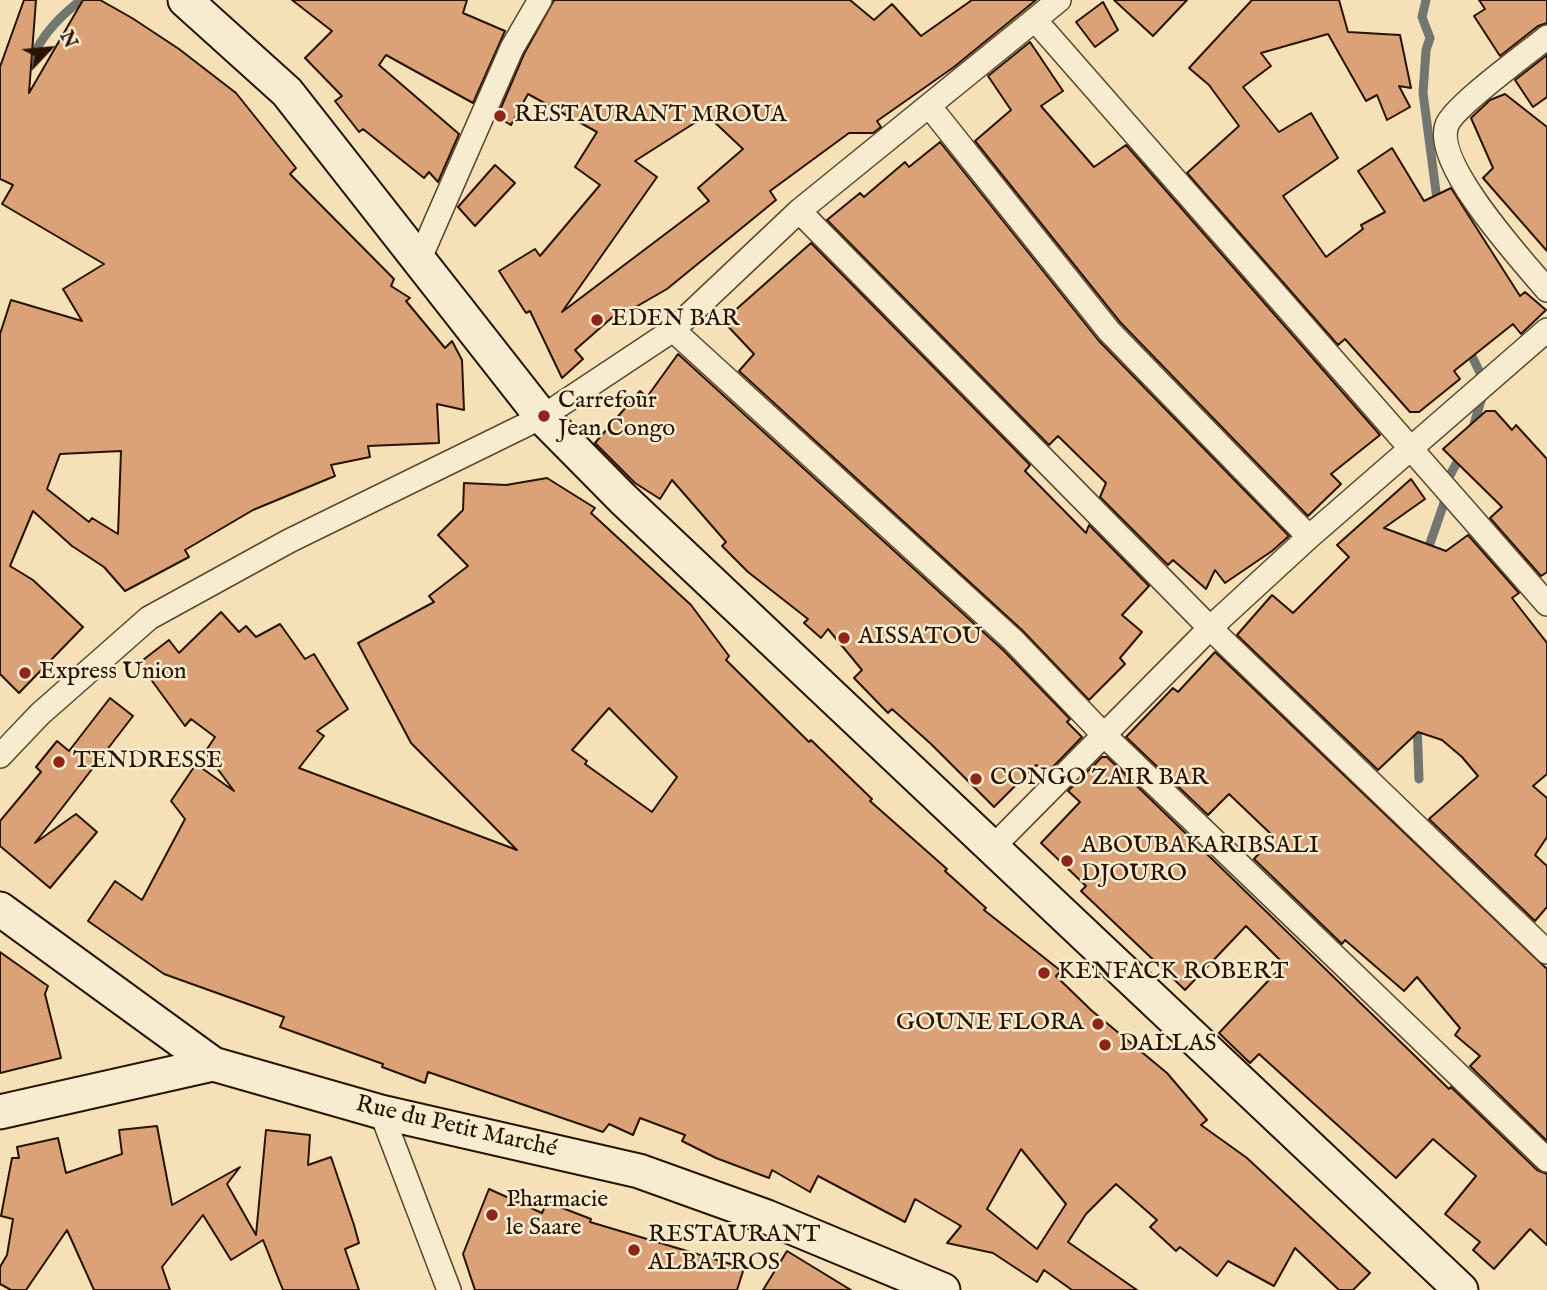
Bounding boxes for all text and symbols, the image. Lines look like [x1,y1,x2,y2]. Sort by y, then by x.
north arrow [14,14,84,84]
text: N [53,27,82,52]
place label: RESTAURANT MROUA [514,102,787,130]
marker: RESTAURANT MROUA [492,108,508,124]
place label: EDEN BAR [611,306,739,334]
marker: EDEN BAR [589,312,605,328]
place label: Carrefour Jean Congo [558,388,675,444]
marker: Carrefour Jean Congo [536,408,552,424]
place label: AISSATOU [858,624,982,652]
marker: AISSATOU [836,630,852,646]
place label: Express Union [39,659,187,687]
marker: Express Union [17,665,33,681]
place label: TENDRESSE [73,748,223,776]
marker: TENDRESSE [51,754,67,770]
place label: CONGO ZAIR BAR [990,765,1208,793]
marker: CONGO ZAIR BAR [968,771,984,787]
place label: ABOUBAKARIBSALI DJOURO [1081,833,1319,889]
marker: ABOUBAKARIBSALI DJOURO [1059,853,1075,869]
place label: KENFACK ROBERT [1058,959,1288,987]
marker: KENFACK ROBERT [1036,965,1052,981]
place label: GOUNE FLORA [896,1010,1084,1038]
marker: GOUNE FLORA [1090,1016,1106,1032]
place label: DALLAS [1119,1031,1217,1059]
marker: DALLAS [1097,1037,1113,1053]
street label: Rue du Petit Marché [353,1091,559,1165]
place label: Pharmacie le Saare [506,1187,608,1243]
marker: Pharmacie le Saare [484,1207,500,1223]
place label: RESTAURANT ALBATROS [648,1222,820,1278]
marker: RESTAURANT ALBATROS [626,1242,642,1258]

